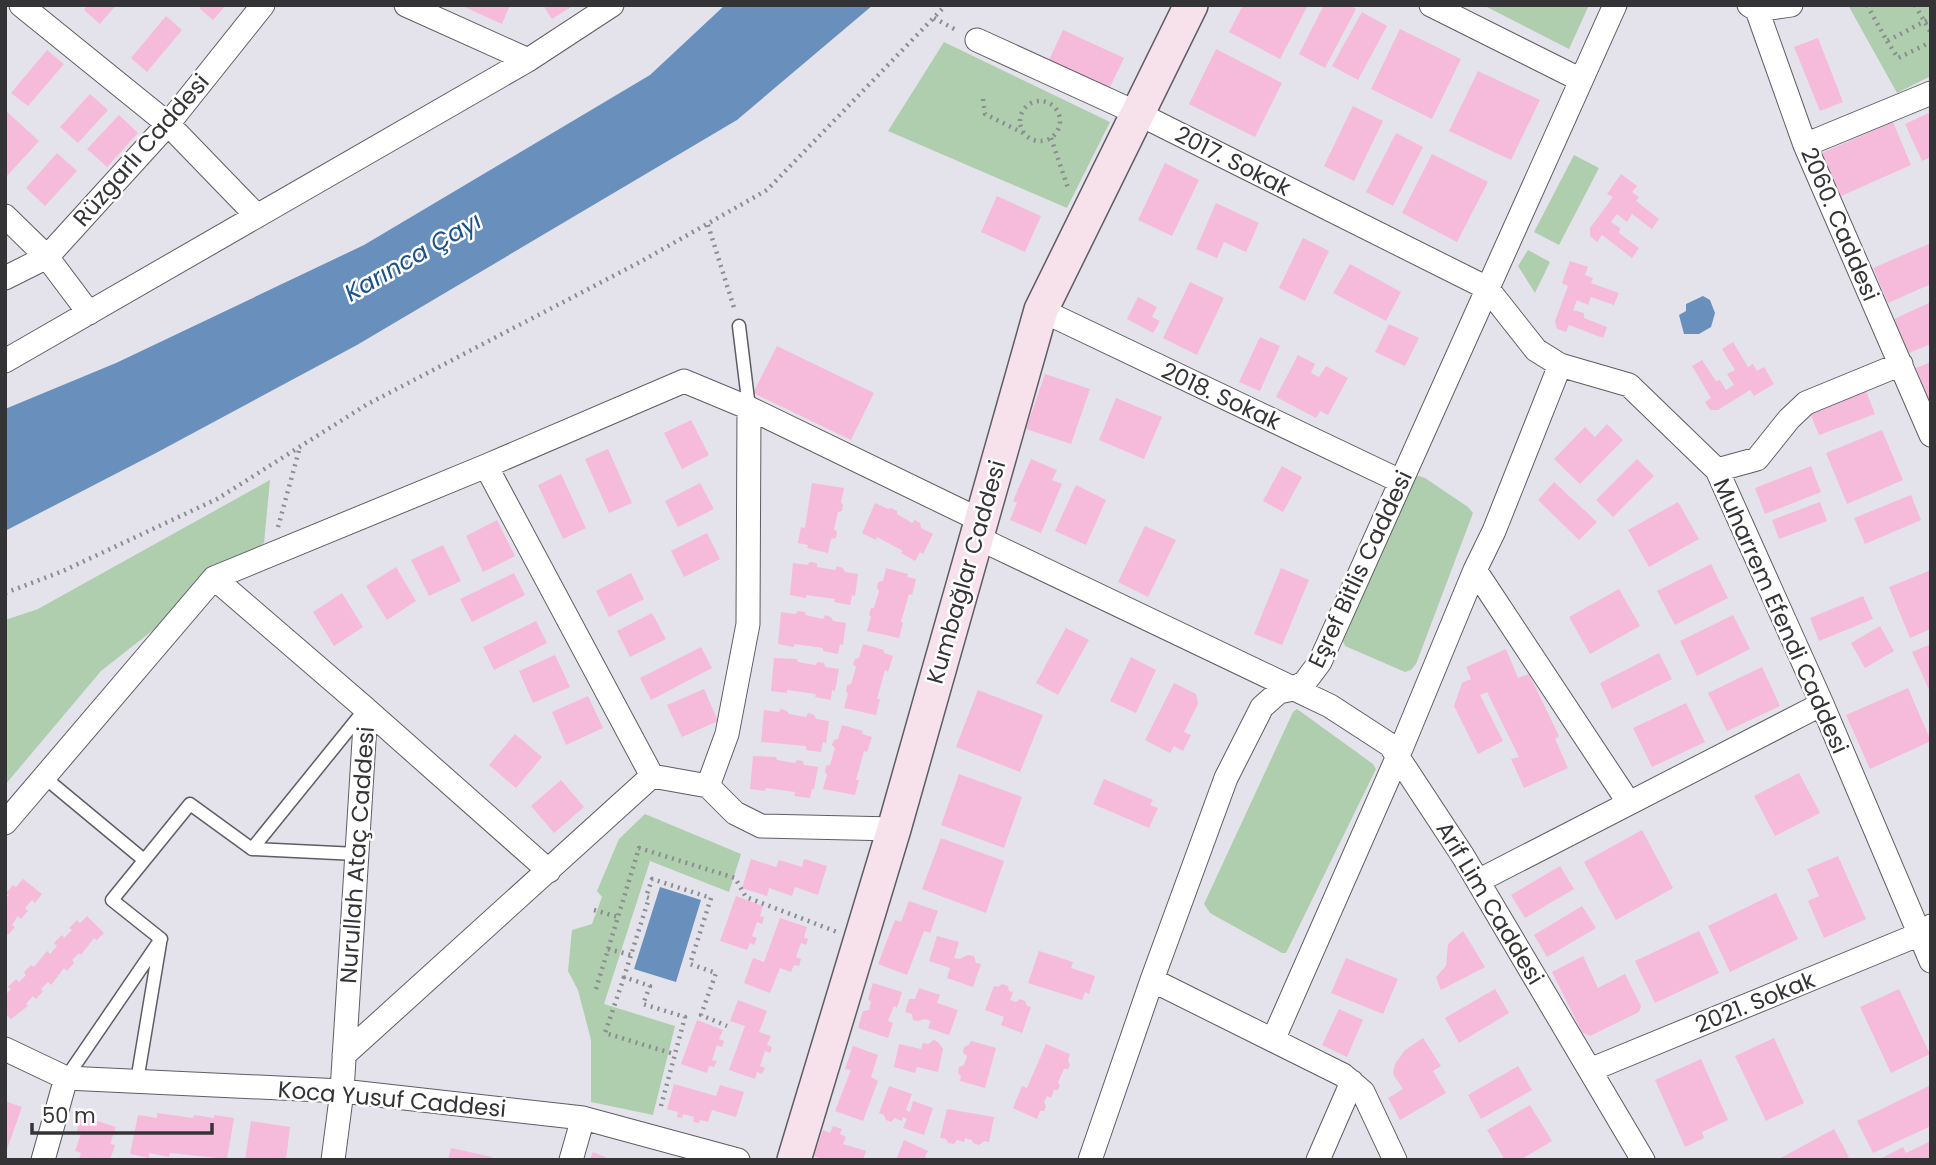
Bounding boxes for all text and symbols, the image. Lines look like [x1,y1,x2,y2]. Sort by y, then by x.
street label: Rüzgarlı Caddesi [66,67,216,233]
street label: 2017. Sokak [1170,118,1297,204]
street label: 2060. Caddesi [1793,142,1887,306]
water label: Karınca Çayı [338,204,487,309]
street label: 2018. Sokak [1156,354,1286,438]
street label: Kumbağlar Caddesi [919,457,1013,687]
street label: Eşref Bitlis Caddesi [1300,465,1420,673]
street label: Muharrem Efendi Caddesi [1706,473,1856,759]
street label: Nurullah Ataç Caddesi [332,725,382,985]
street label: Arif Lim Caddesi [1429,815,1551,991]
street label: 2021. Sokak [1690,963,1820,1041]
street label: Koca Yusuf Caddesi [277,1073,507,1125]
scale bar [32,1092,212,1136]
text: 50 m [42,1101,96,1130]

